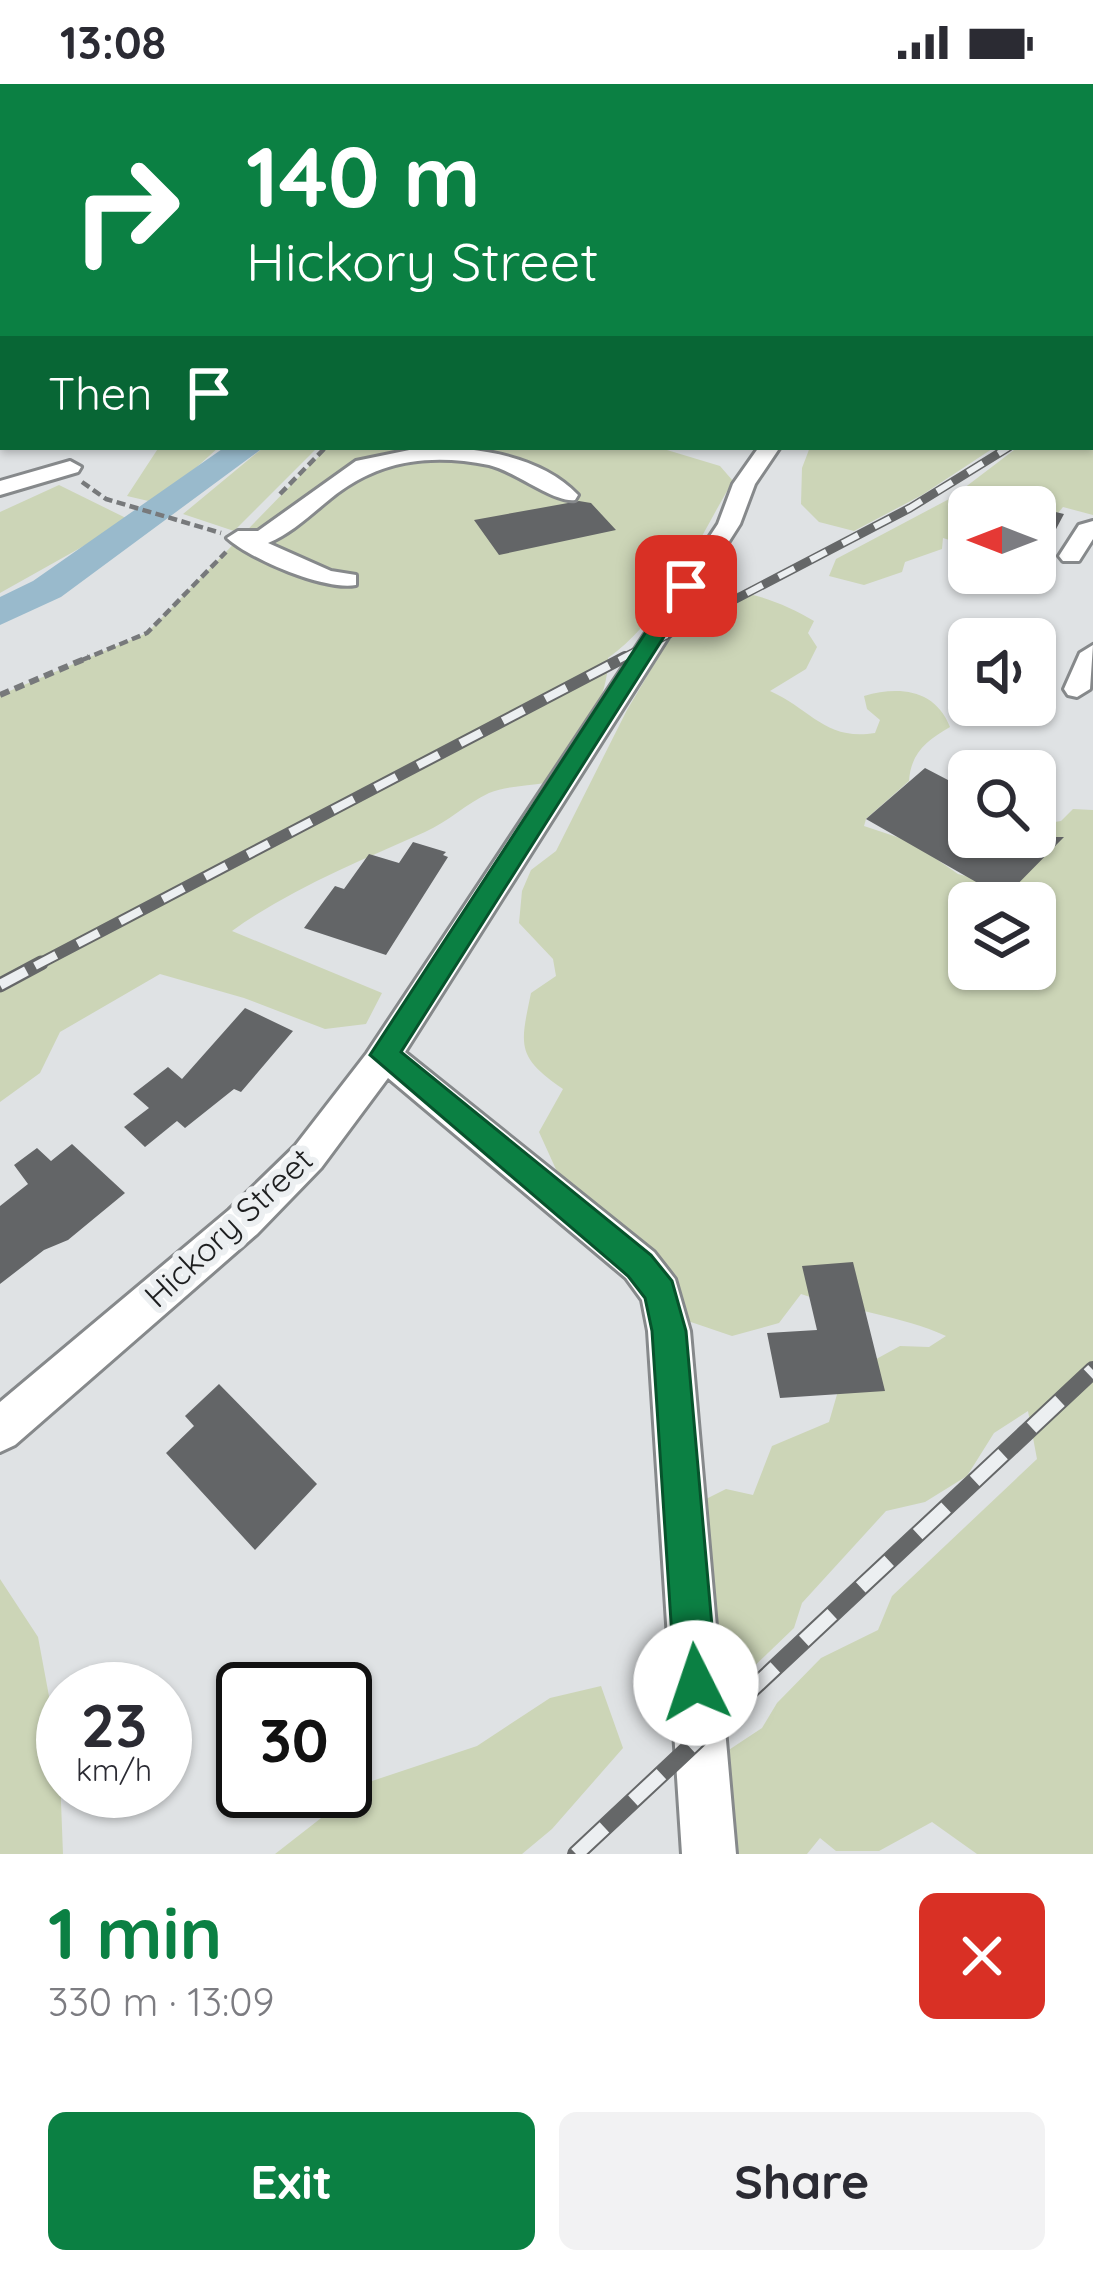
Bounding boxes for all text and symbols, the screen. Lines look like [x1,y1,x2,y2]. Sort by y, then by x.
text: 13:08 [60,14,166,70]
text: 140 m [246,123,481,228]
icon: right [48,132,204,288]
text: Hickory Street [246,227,599,295]
icon: arrive [176,360,242,426]
text: Then [48,365,152,421]
north arrow [948,486,1056,594]
map controls [948,486,1056,990]
pin [635,535,737,637]
icon: arrive [653,553,719,619]
button: sound [948,618,1056,726]
button: search [948,750,1056,858]
button: layers [948,882,1056,990]
street label: Hickory Street [135,1139,321,1315]
position arrow [633,1620,759,1746]
speed limit sign: 30 [216,1662,372,1818]
text: 23 [81,1687,147,1762]
text: km/h [76,1751,152,1789]
text: 1 min [48,1887,222,1977]
button: close [919,1893,1045,2019]
text: 330 m · 13:09 [48,1977,274,2026]
button: Exit [48,2112,535,2250]
button: Share [559,2112,1045,2250]

